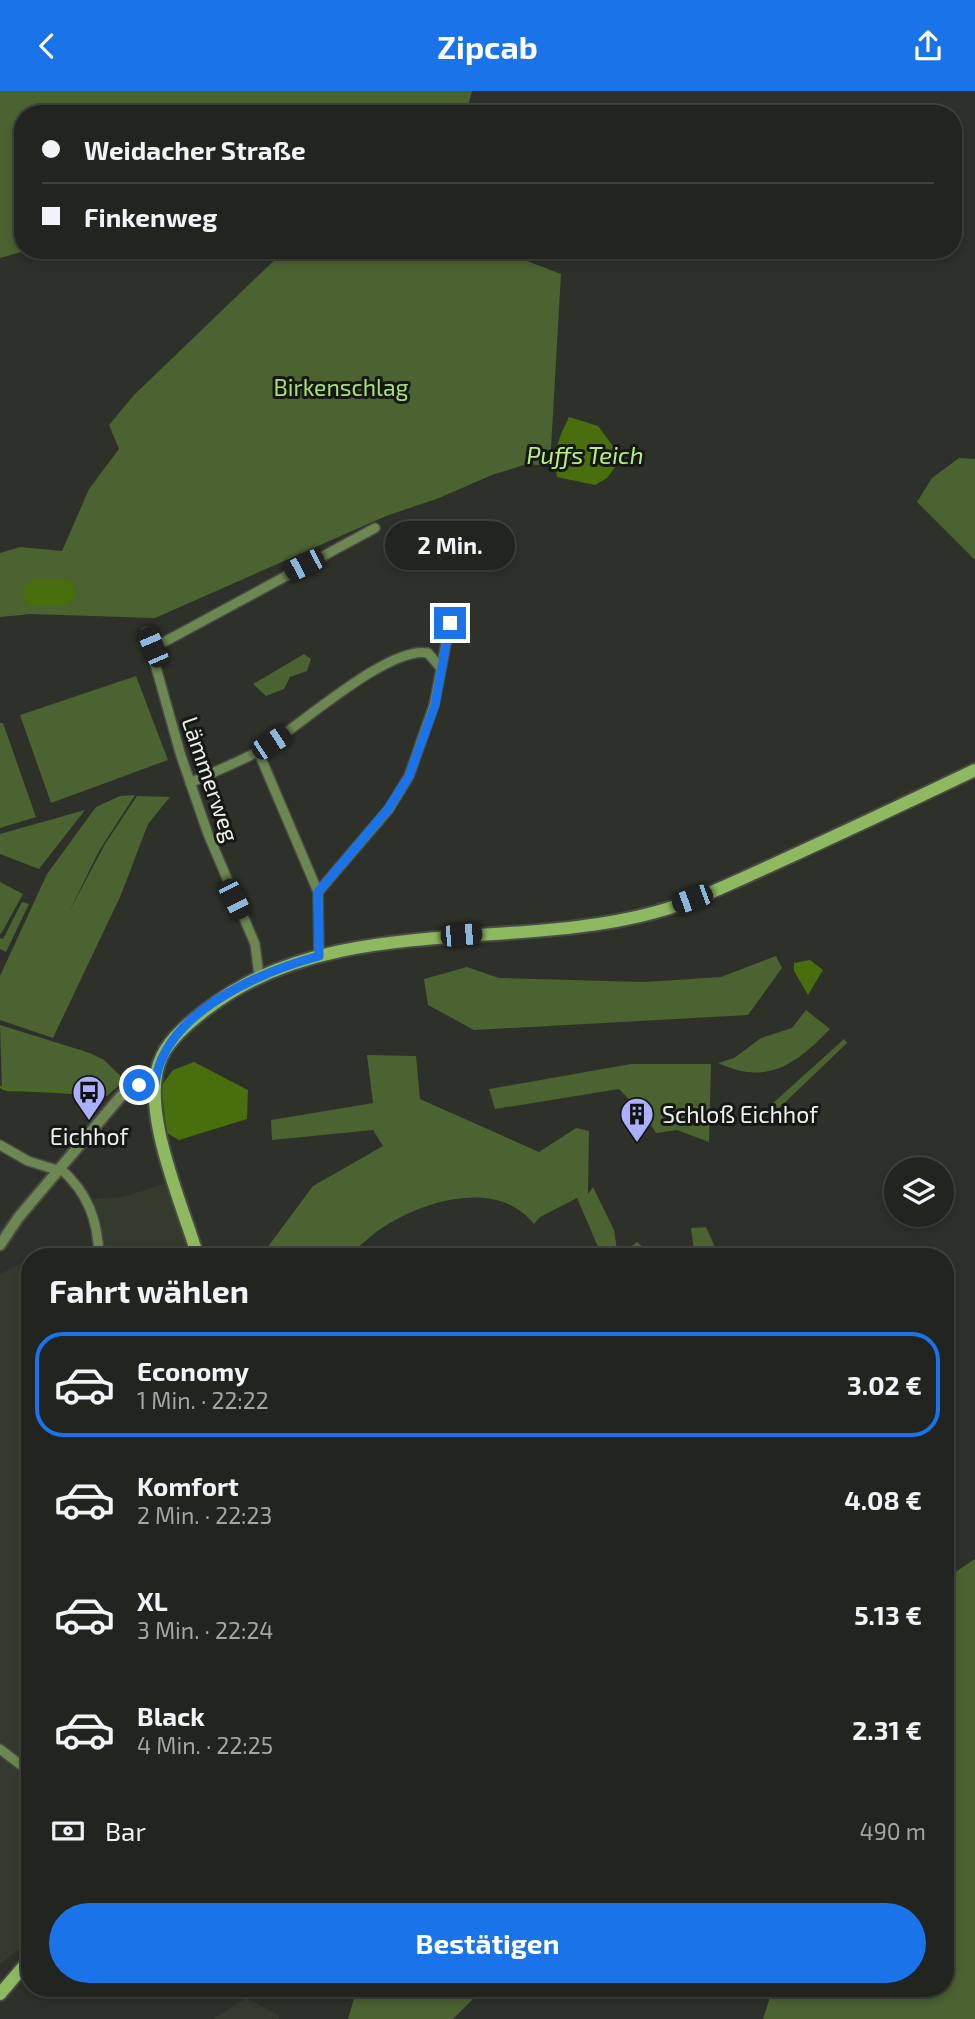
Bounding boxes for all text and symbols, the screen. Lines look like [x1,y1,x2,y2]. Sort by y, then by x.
icon: back [28,27,66,65]
text: Zipcab [437,27,538,65]
icon: share [909,27,947,65]
text: Weidacher Straße [84,134,306,165]
text: Finkenweg [84,201,217,232]
park label: Birkenschlag [274,373,409,401]
water label: Puffs Teich [526,440,644,469]
callout: 2 Min. [385,521,515,571]
text: 2 Min. [417,531,483,559]
car [281,546,328,584]
route end [434,607,466,639]
car [136,624,171,670]
street label: Lämmerweg [177,713,246,845]
car [248,723,295,763]
car [216,876,253,922]
car [669,882,716,916]
car [440,923,483,947]
route start [123,1069,155,1101]
bus stop icon: Eichhof [70,1073,108,1122]
building icon: Schloß Eichhof [618,1095,656,1144]
place label: Schloß Eichhof [662,1100,819,1128]
place label: Eichhof [50,1122,129,1150]
map controls [884,1157,954,1227]
button: layers [884,1157,954,1227]
text: Fahrt wählen [49,1271,249,1309]
icon: car [53,1353,116,1416]
text: Economy [137,1355,249,1386]
text: 3.02 € [847,1369,922,1400]
text: 1 Min. · 22:22 [137,1386,269,1414]
icon: car [53,1468,116,1531]
text: Komfort [137,1470,239,1501]
text: 4.08 € [844,1484,922,1515]
text: 2 Min. · 22:23 [137,1501,272,1529]
icon: car [53,1583,116,1646]
text: XL [137,1585,168,1616]
text: 5.13 € [854,1599,922,1630]
text: 3 Min. · 22:24 [137,1616,273,1644]
icon: car [53,1698,116,1761]
text: Black [137,1700,205,1731]
text: 2.31 € [852,1714,922,1745]
text: 4 Min. · 22:25 [137,1731,273,1759]
icon: cash [49,1812,87,1850]
text: Bar [105,1815,146,1846]
text: 490 m [860,1817,926,1845]
button: Bestätigen [49,1903,926,1983]

